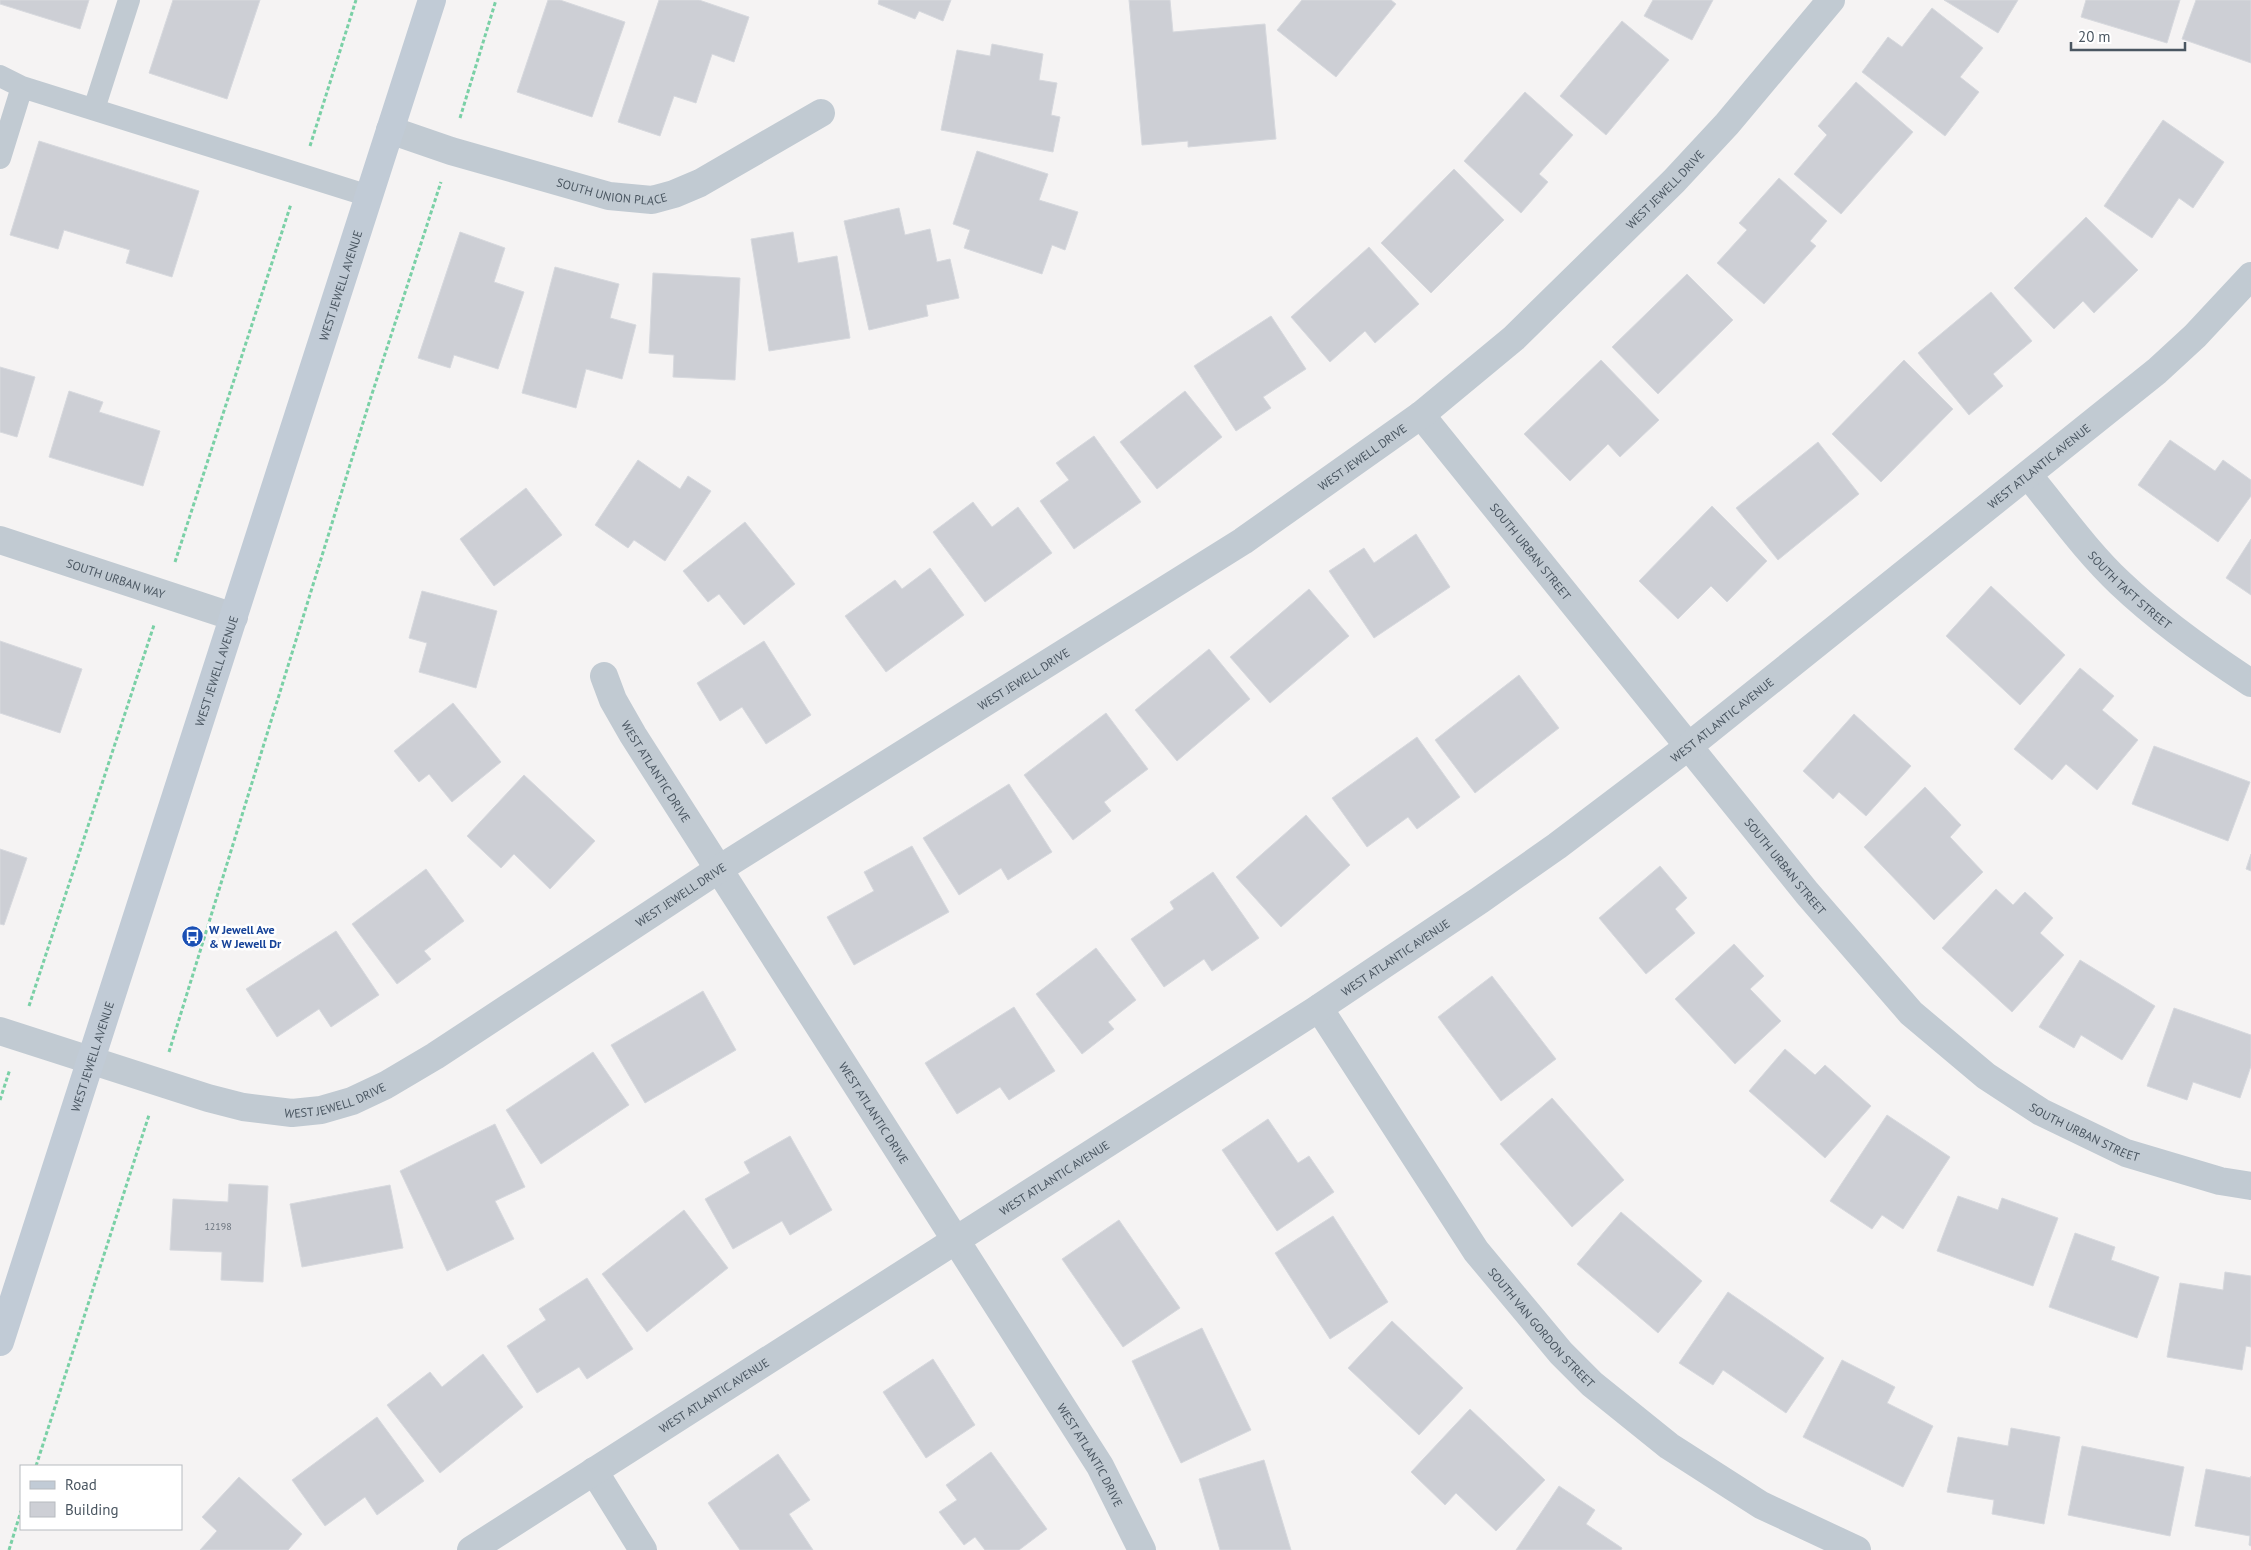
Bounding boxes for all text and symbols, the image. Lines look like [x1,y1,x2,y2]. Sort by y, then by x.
scale bar [2071,20,2185,52]
text: 20 m [2078,27,2111,46]
street label: WEST JEWELL DRIVE [1622,146,1707,232]
street label: SOUTH UNION PLACE [555,174,669,208]
street label: WEST JEWELL AVENUE [315,228,365,343]
street label: WEST JEWELL DRIVE [1315,420,1409,493]
street label: WEST ATLANTIC AVENUE [1984,420,2093,512]
street label: SOUTH URBAN STREET [1487,500,1575,603]
street label: SOUTH TAFT STREET [2085,548,2175,632]
street label: SOUTH URBAN WAY [65,555,167,601]
street label: WEST JEWELL AVENUE [191,614,241,728]
street label: WEST JEWELL DRIVE [975,644,1072,713]
street label: WEST ATLANTIC AVENUE [1667,674,1776,765]
street label: WEST ATLANTIC DRIVE [619,718,694,825]
street label: SOUTH URBAN STREET [1742,815,1830,918]
street label: WEST JEWELL DRIVE [632,859,729,930]
street label: WEST ATLANTIC AVENUE [1338,915,1452,999]
place label: W Jewell Ave & W Jewell Dr [209,922,282,951]
bus stop icon: W Jewell Ave & W Jewell Dr [181,924,205,948]
street label: WEST JEWELL AVENUE [67,999,117,1114]
street label: WEST ATLANTIC DRIVE [836,1059,912,1166]
street label: WEST JEWELL DRIVE [283,1079,388,1121]
street label: SOUTH URBAN STREET [2027,1099,2142,1164]
street label: WEST ATLANTIC AVENUE [996,1137,1112,1218]
house number: 12198 [204,1220,232,1233]
street label: SOUTH VAN GORDON STREET [1485,1264,1598,1390]
street label: WEST ATLANTIC AVENUE [656,1354,771,1436]
street label: WEST ATLANTIC DRIVE [1054,1400,1127,1509]
legend [20,1465,182,1530]
text: Road [65,1475,97,1494]
text: Building [65,1500,119,1519]

